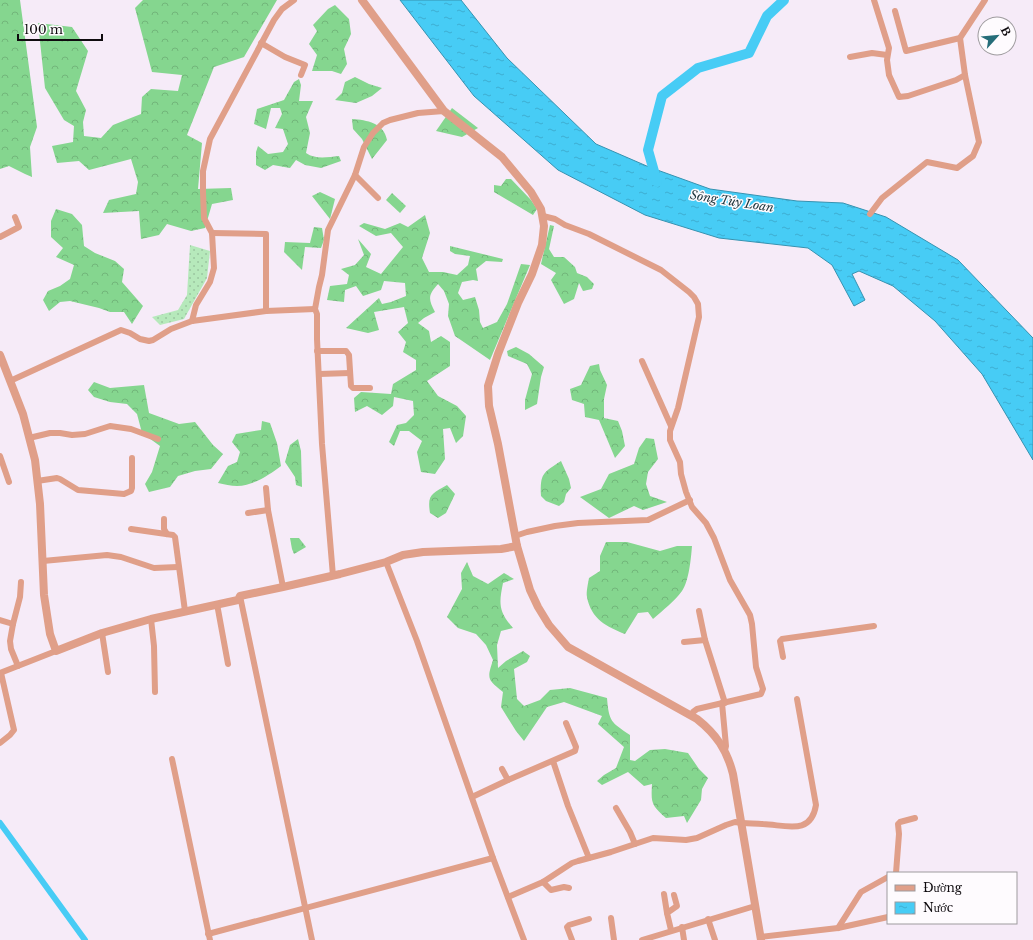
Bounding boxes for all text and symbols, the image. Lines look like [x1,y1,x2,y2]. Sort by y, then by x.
scale bar [18,16,102,42]
north arrow [977,16,1017,56]
text: 100 m [24,22,63,37]
text: B [998,24,1014,39]
water label: Sông Túy Loan [689,187,775,215]
legend [887,872,1017,924]
text: Đường [923,880,963,895]
text: Nước [923,900,954,915]

